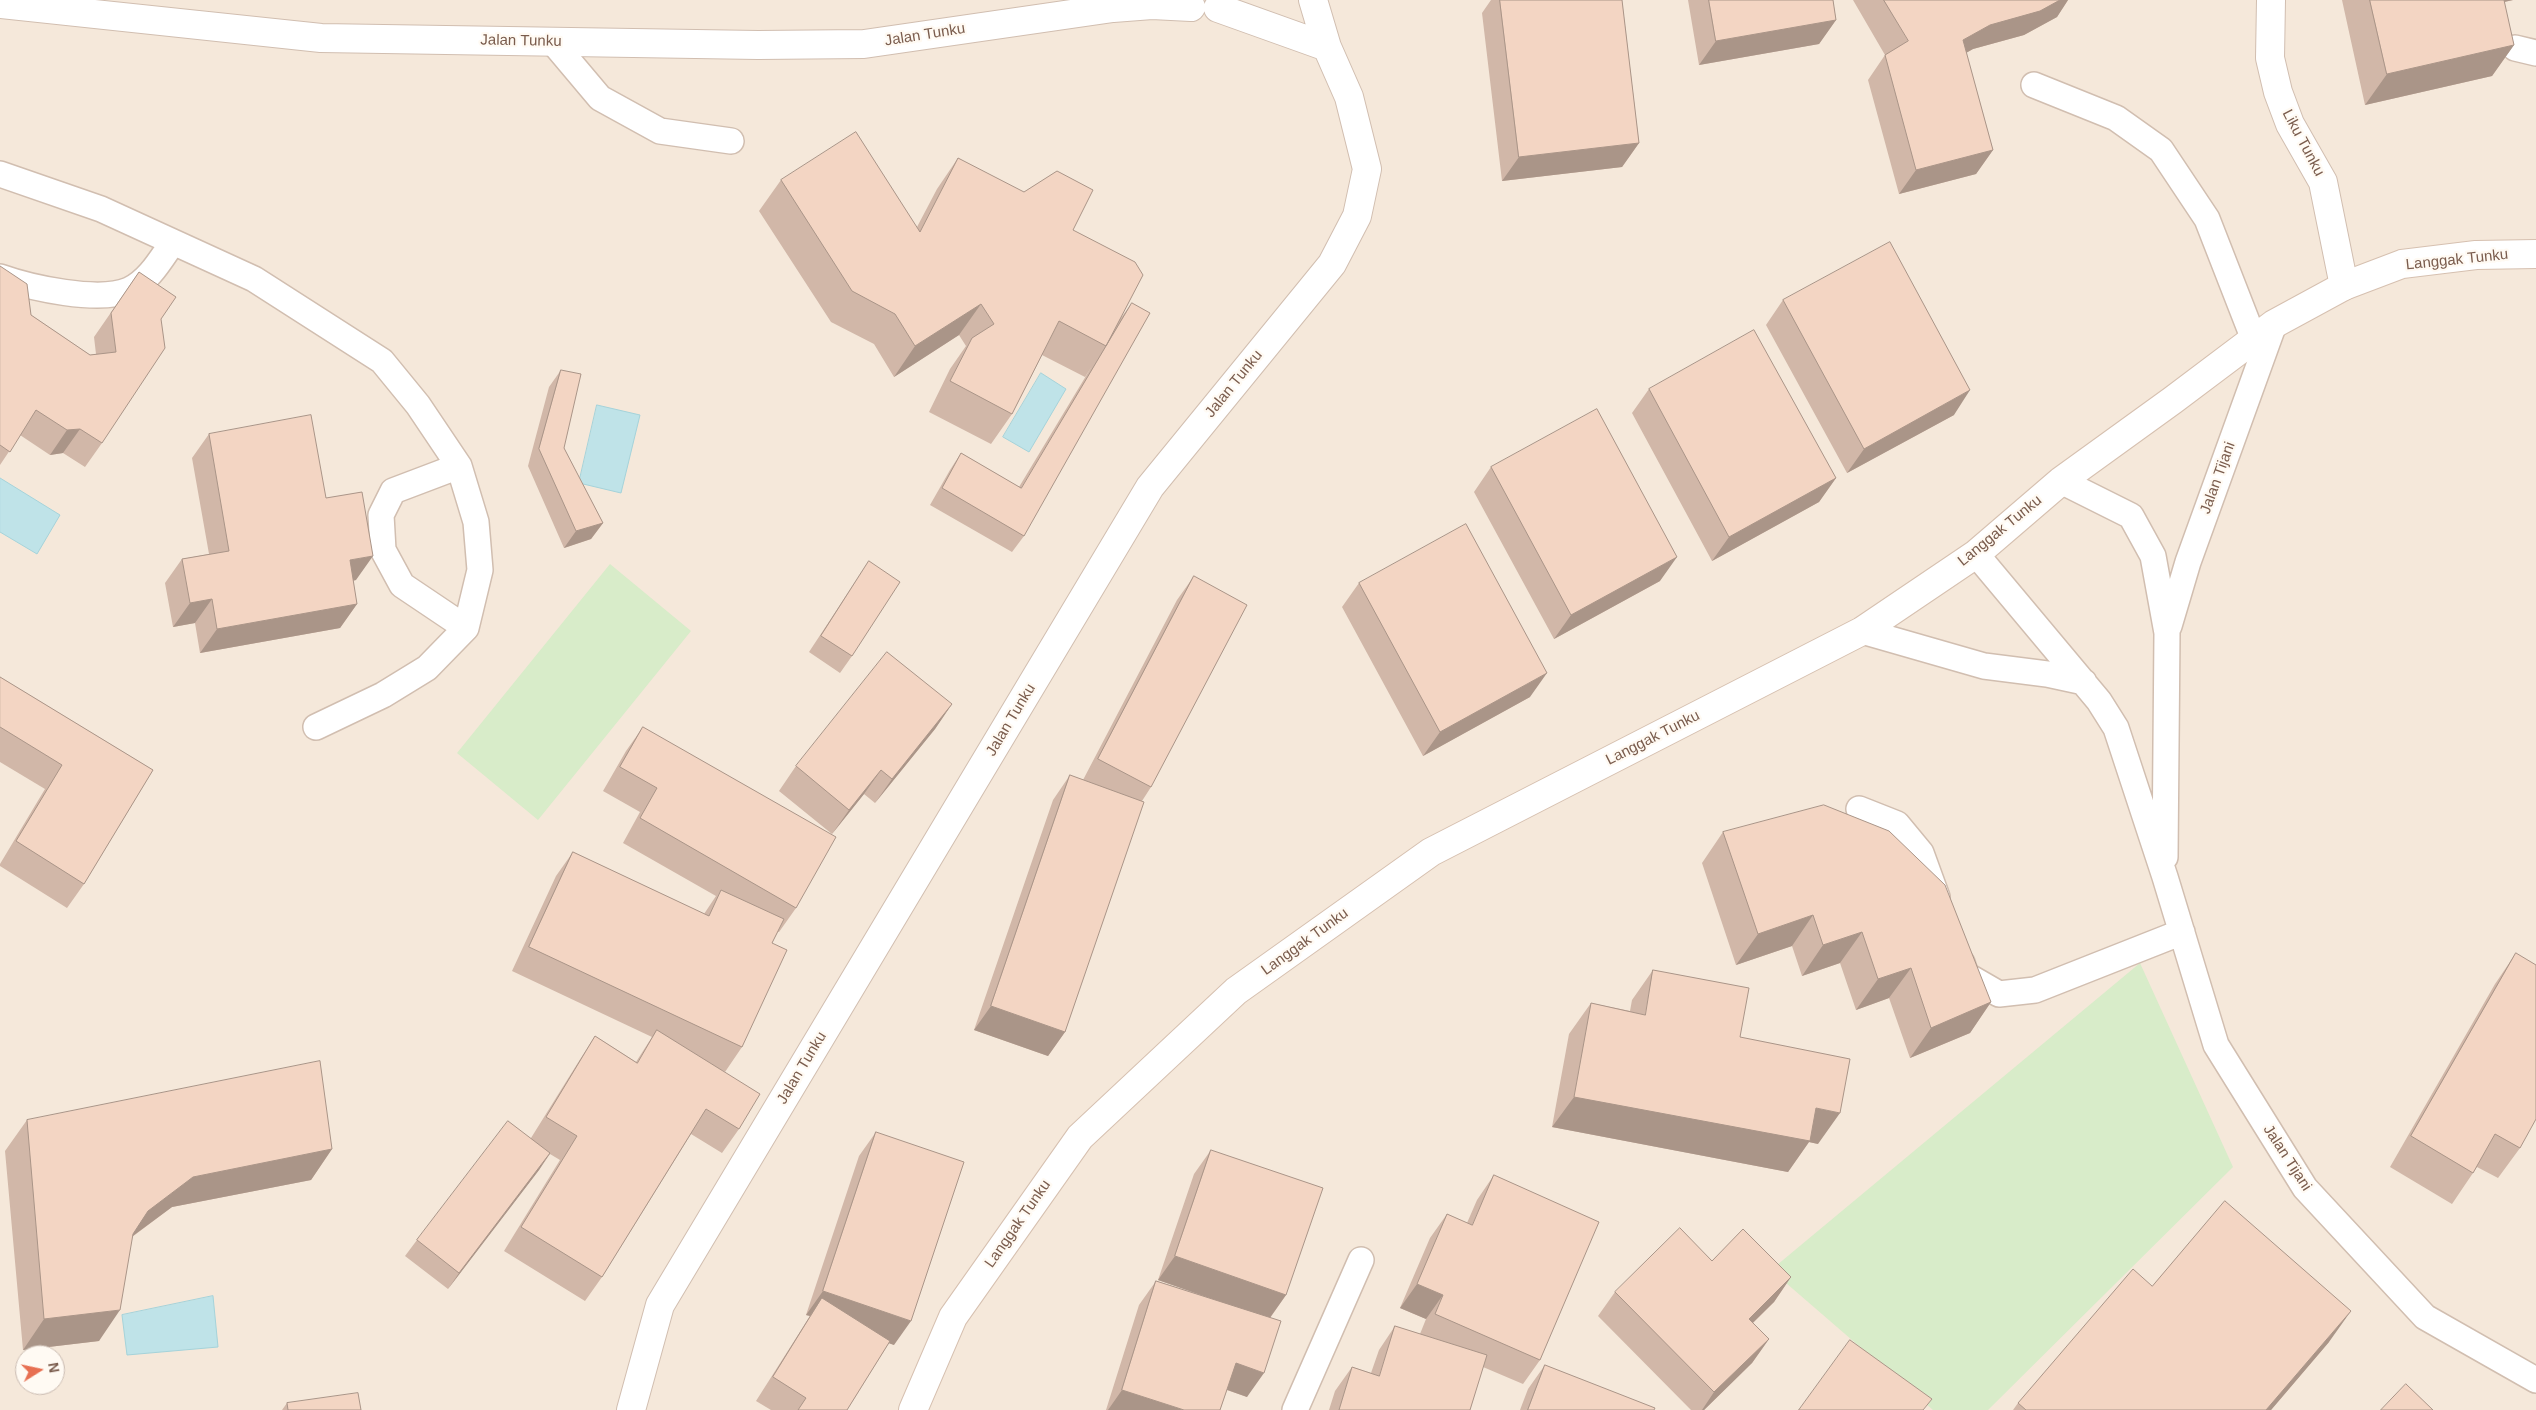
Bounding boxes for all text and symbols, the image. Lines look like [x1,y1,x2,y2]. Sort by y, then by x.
street label: Jalan Tunku [884,20,966,50]
street label: Jalan Tunku [480,31,562,51]
street label: Liku Tunku [2278,107,2328,179]
street label: Langgak Tunku [2405,246,2509,274]
street label: Jalan Tunku [1201,347,1267,421]
street label: Jalan Tijani [2197,440,2239,516]
street label: Langgak Tunku [1954,492,2046,570]
street label: Jalan Tunku [982,681,1040,759]
street label: Langgak Tunku [1603,707,1703,769]
street label: Langgak Tunku [1258,904,1352,980]
street label: Jalan Tunku [773,1029,831,1107]
street label: Jalan Tijani [2259,1122,2315,1194]
street label: Langgak Tunku [981,1177,1055,1271]
north arrow [15,1345,65,1395]
text: N [45,1361,63,1374]

